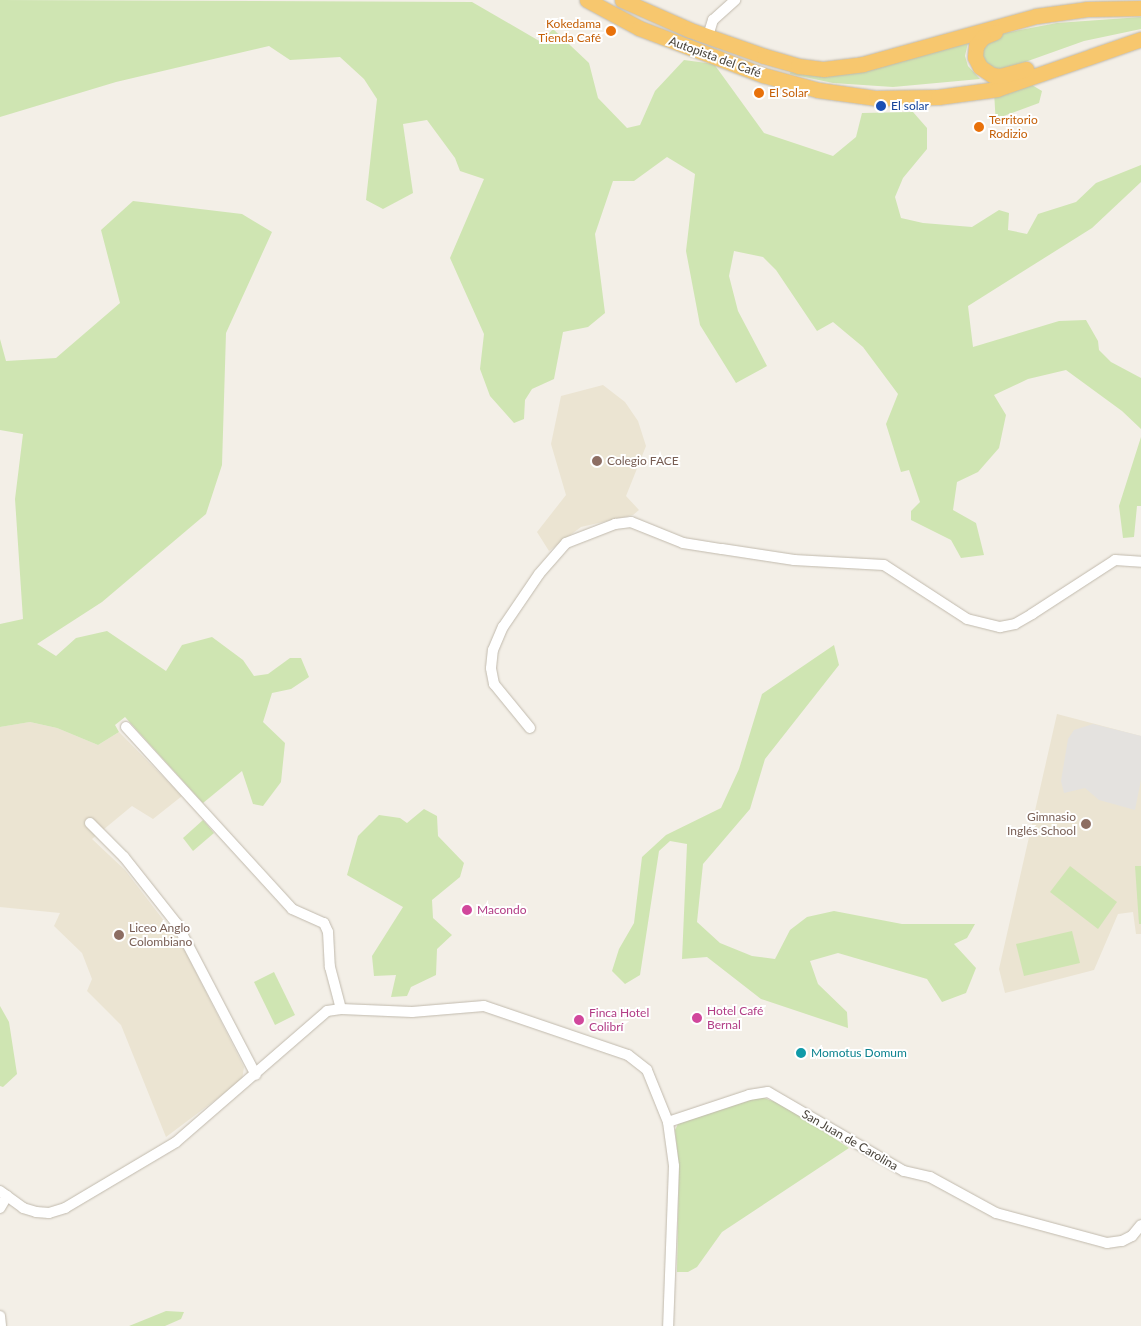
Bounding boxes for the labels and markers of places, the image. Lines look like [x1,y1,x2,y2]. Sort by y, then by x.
place label: Kokedama Tienda Café [538,17,601,45]
marker: Kokedama Tienda Café [605,25,617,37]
place label: El Solar [769,86,808,100]
marker: El Solar [753,87,765,99]
place label: El solar [891,99,929,113]
marker: El solar [875,100,887,112]
place label: Territorio Rodizio [989,113,1038,141]
marker: Territorio Rodizio [973,121,985,133]
place label: Colegio FACE [607,454,679,468]
marker: Colegio FACE [591,455,603,467]
place label: Gimnasio Inglés School [1007,810,1076,838]
marker: Gimnasio Inglés School [1080,818,1092,830]
place label: Macondo [477,903,527,917]
marker: Macondo [461,904,473,916]
place label: Liceo Anglo Colombiano [129,921,192,949]
marker: Liceo Anglo Colombiano [113,929,125,941]
place label: Hotel Café Bernal [707,1004,763,1032]
place label: Finca Hotel Colibrí [589,1006,649,1034]
marker: Hotel Café Bernal [691,1012,703,1024]
marker: Finca Hotel Colibrí [573,1014,585,1026]
place label: Momotus Domum [811,1046,907,1060]
marker: Momotus Domum [795,1047,807,1059]

